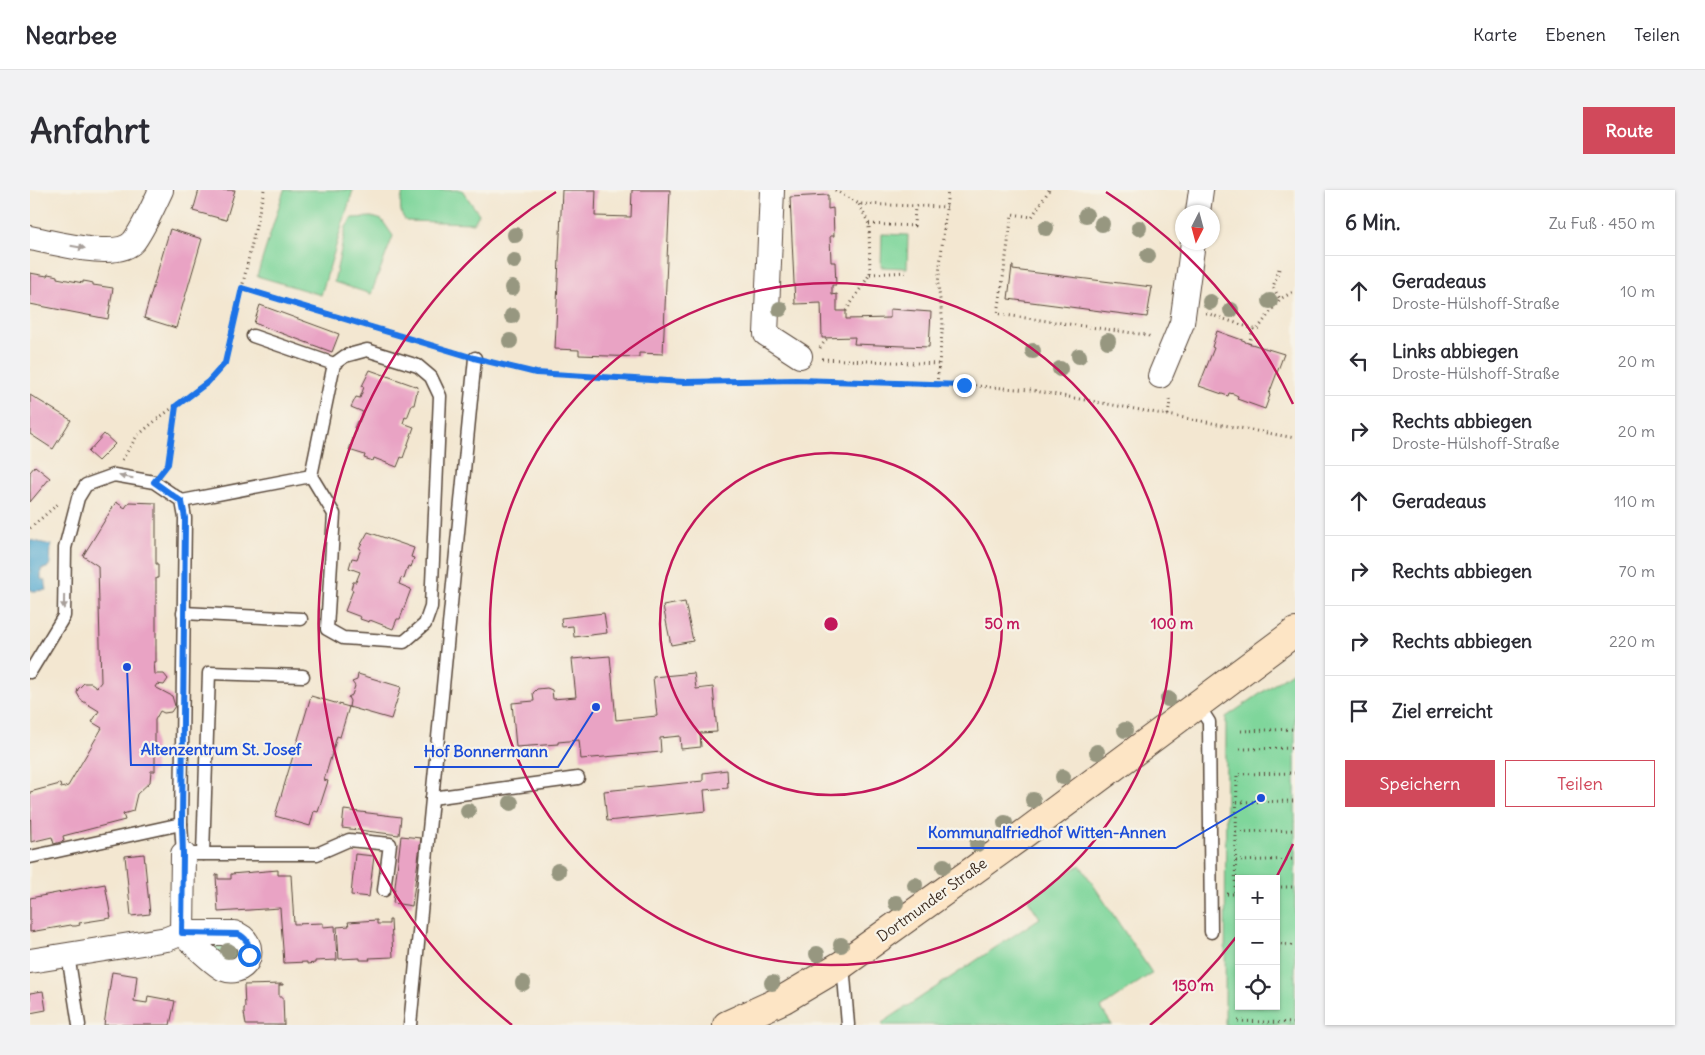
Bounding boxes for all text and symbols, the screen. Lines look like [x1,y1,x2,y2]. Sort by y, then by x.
text: Nearbee [25,20,117,50]
text: Karte [1473,23,1517,46]
text: Ebenen [1545,23,1606,46]
text: Teilen [1634,23,1680,46]
button: Route [1583,107,1675,154]
text: Anfahrt [30,108,150,152]
north arrow [1175,205,1220,250]
text: 6 Min. [1345,209,1400,236]
text: Zu Fuß · 450 m [1549,213,1655,233]
one-way arrow [70,243,86,251]
text: Geradeaus [1392,269,1486,293]
icon: ahead [1345,277,1373,305]
text: 10 m [1620,281,1655,301]
text: Droste-Hülshoff-Straße [1392,293,1560,313]
text: Links abbiegen [1392,339,1519,363]
icon: left [1345,347,1373,375]
text: 20 m [1618,351,1655,371]
text: Droste-Hülshoff-Straße [1392,363,1560,383]
route end [953,374,976,397]
text: Rechts abbiegen [1392,409,1532,433]
icon: right [1345,417,1373,445]
text: 20 m [1618,421,1655,441]
text: Droste-Hülshoff-Straße [1392,433,1560,453]
one-way arrow [117,472,133,480]
icon: ahead [1345,487,1373,515]
text: Geradeaus [1392,489,1486,513]
text: 110 m [1614,491,1655,511]
icon: right [1345,557,1373,585]
text: Rechts abbiegen [1392,559,1532,583]
text: 70 m [1619,561,1655,581]
one-way arrow [60,594,68,610]
text: 50 m [984,614,1020,633]
text: 100 m [1151,614,1193,633]
centre of rings [822,615,840,633]
icon: right [1345,627,1373,655]
text: Rechts abbiegen [1392,629,1532,653]
text: 220 m [1609,631,1655,651]
icon: arrive [1345,697,1373,725]
text: Ziel erreicht [1392,699,1493,723]
callout: Altenzentrum St. Josef [131,734,312,765]
callout: Hof Bonnermann [414,736,558,767]
text: Altenzentrum St. Josef [141,739,302,759]
text: Hof Bonnermann [424,741,548,761]
button: Speichern [1345,760,1495,807]
button: Teilen [1505,760,1655,807]
callout: Kommunalfriedhof Witten-Annen [917,817,1176,848]
text: Kommunalfriedhof Witten-Annen [928,822,1166,842]
street label: Dortmunder Straße [873,853,990,946]
map controls [1235,875,1280,1010]
button: + [1235,875,1280,920]
button: − [1235,920,1280,965]
route start [238,944,261,967]
button: locate [1235,965,1280,1010]
text: 150 m [1172,976,1214,995]

